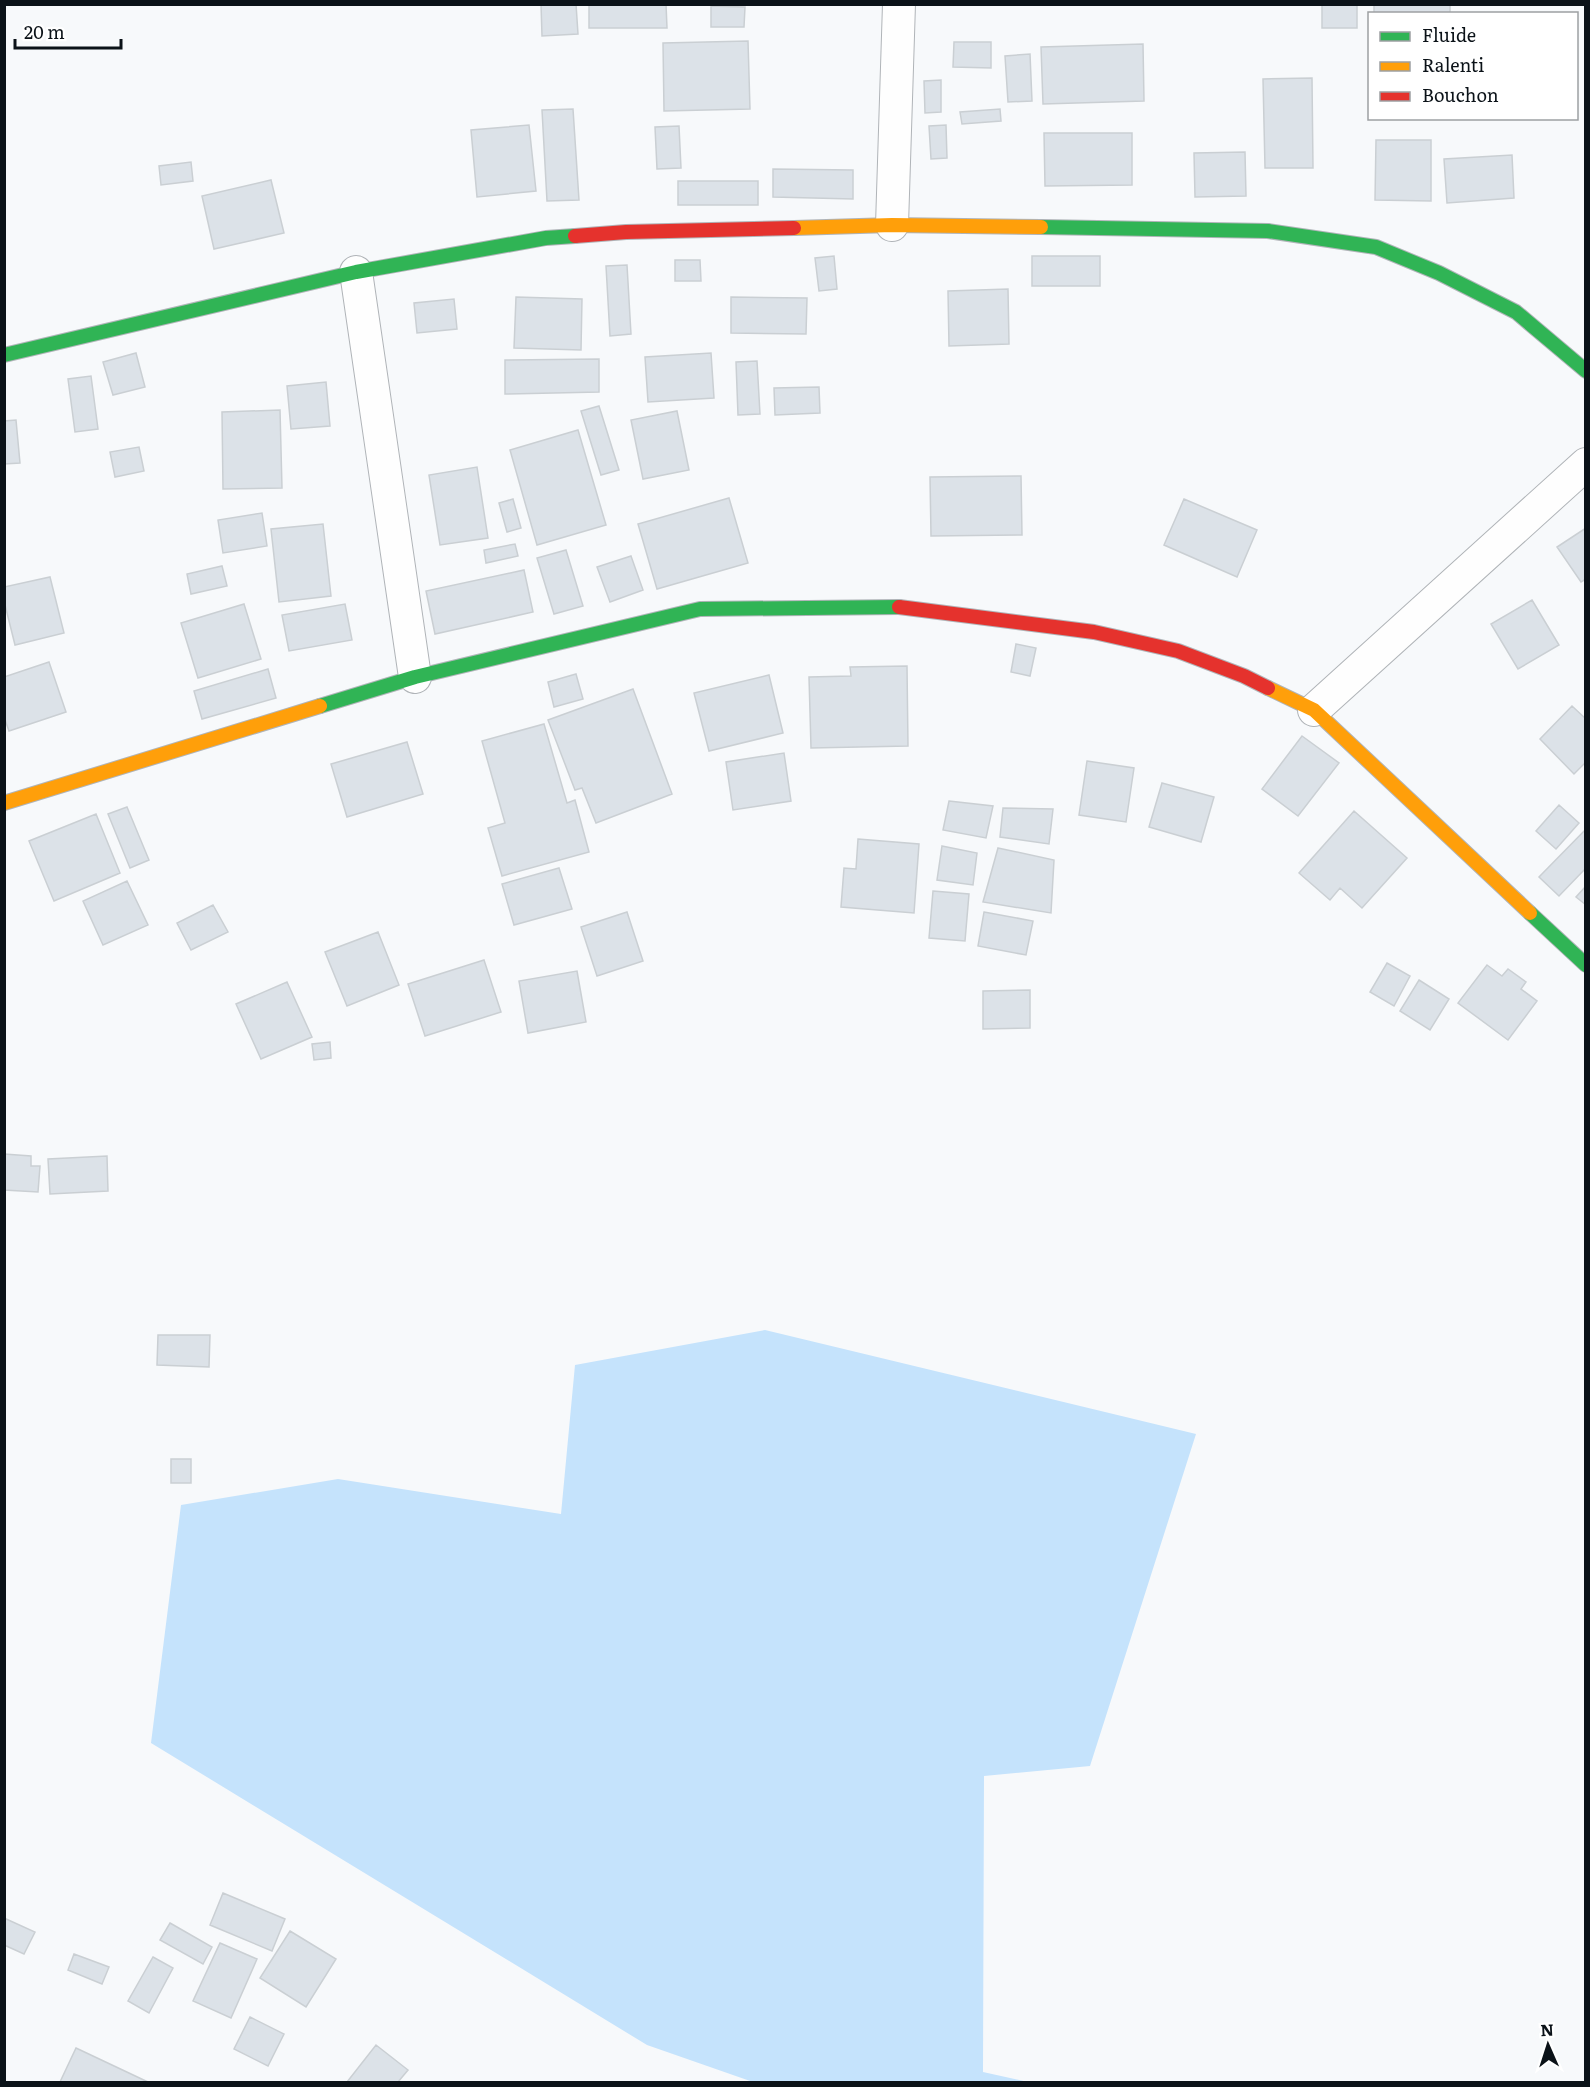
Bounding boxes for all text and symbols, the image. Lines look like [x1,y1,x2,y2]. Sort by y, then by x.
scale bar [15,12,122,50]
legend [1368,12,1578,120]
text: 20 m [24,18,65,45]
text: Fluide [1422,21,1476,48]
text: Ralenti [1422,51,1484,78]
text: Bouchon [1422,81,1499,108]
north arrow [1518,2015,1578,2075]
text: N [1540,2017,1555,2041]

